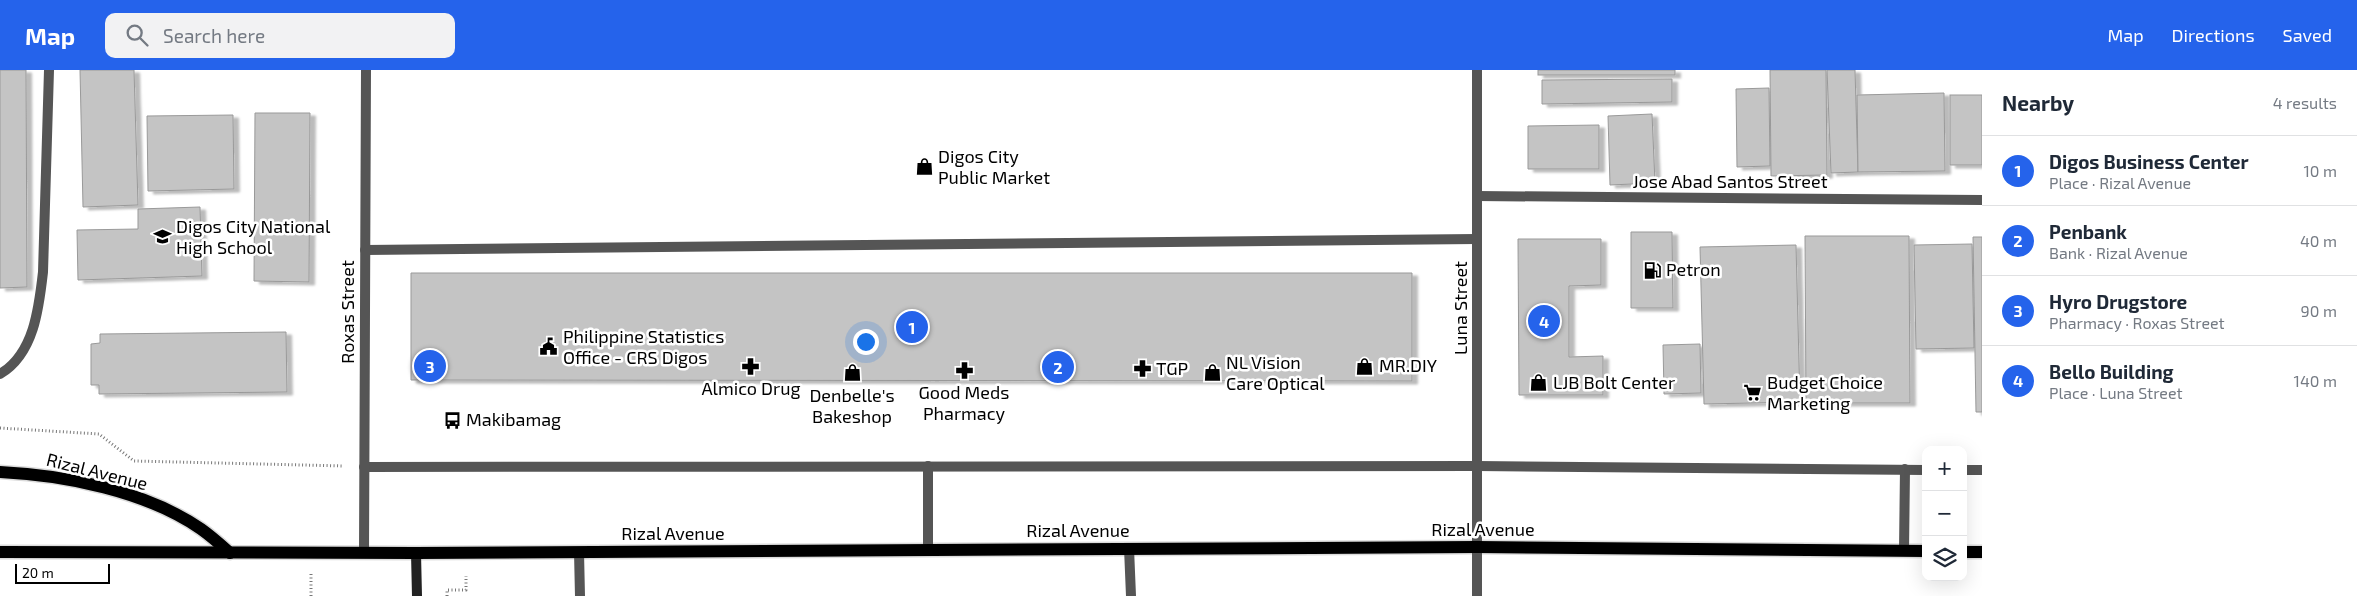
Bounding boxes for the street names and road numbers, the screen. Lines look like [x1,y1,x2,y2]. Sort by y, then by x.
street label: Jose Abad Santos Street [1632,170,1828,192]
street label: Roxas Street [336,260,358,364]
street label: Luna Street [1449,261,1471,355]
street label: Rizal Avenue [44,448,150,494]
street label: Rizal Avenue [1431,518,1535,540]
street label: Rizal Avenue [1026,519,1130,541]
street label: Rizal Avenue [621,522,725,544]

